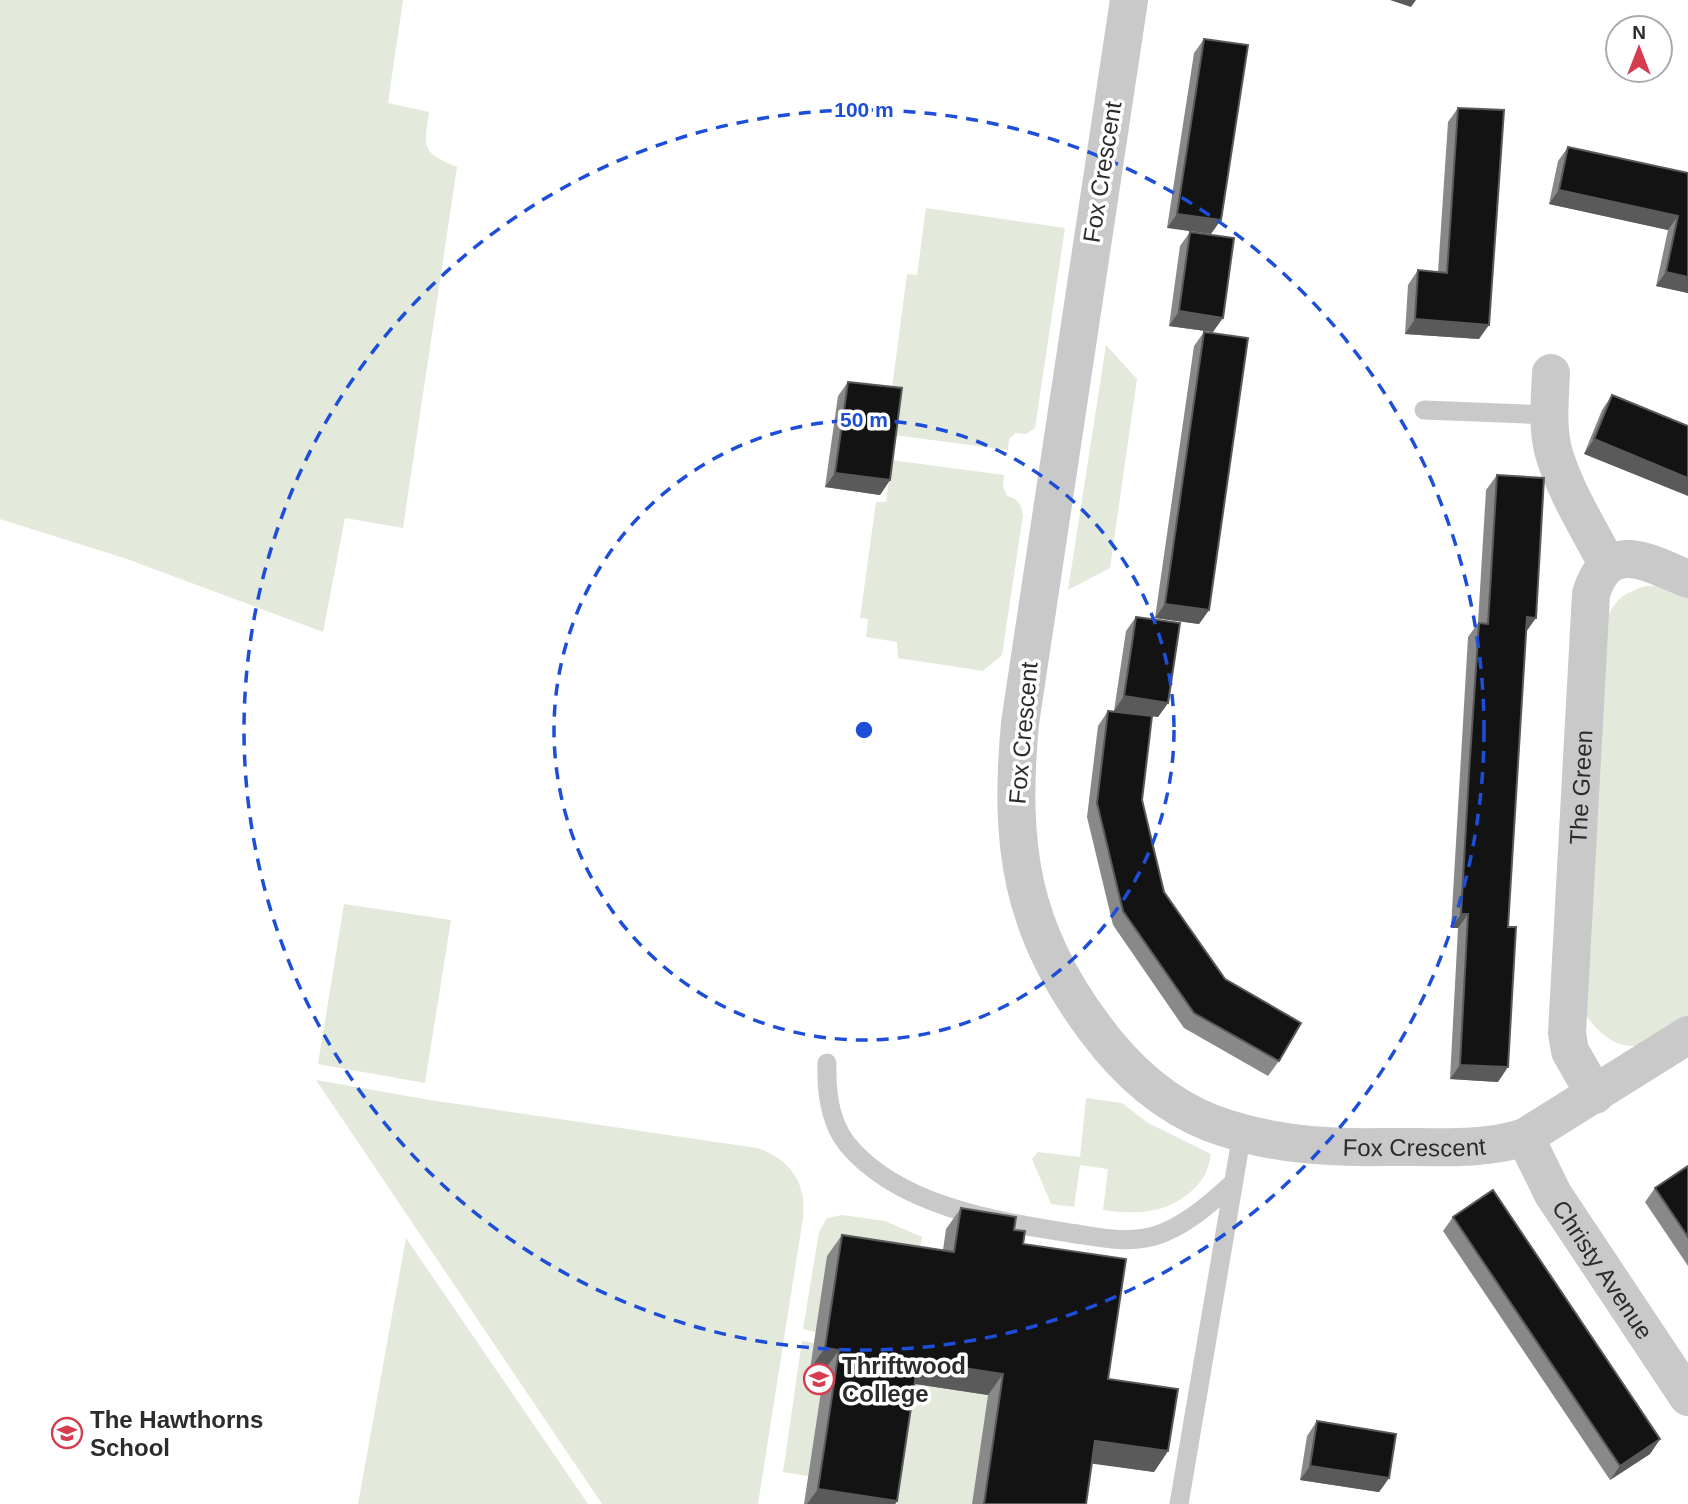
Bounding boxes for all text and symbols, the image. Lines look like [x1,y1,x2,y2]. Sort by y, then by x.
north arrow [1604,14,1674,84]
text: N [1632,22,1646,43]
text: 100 m [834,98,894,121]
street label: Fox Crescent [1078,99,1127,245]
text: 50 m [840,408,888,431]
street label: Fox Crescent [1003,660,1043,805]
centre of rings [852,718,876,742]
street label: The Green [1564,729,1597,845]
street label: Fox Crescent [1342,1132,1487,1161]
street label: Christy Avenue [1547,1195,1659,1344]
place label: Thriftwood College [842,1352,966,1407]
school or university icon: Thriftwood College [802,1362,836,1396]
place label: The Hawthorns School [90,1406,263,1461]
school or university icon: The Hawthorns School [50,1416,84,1450]

